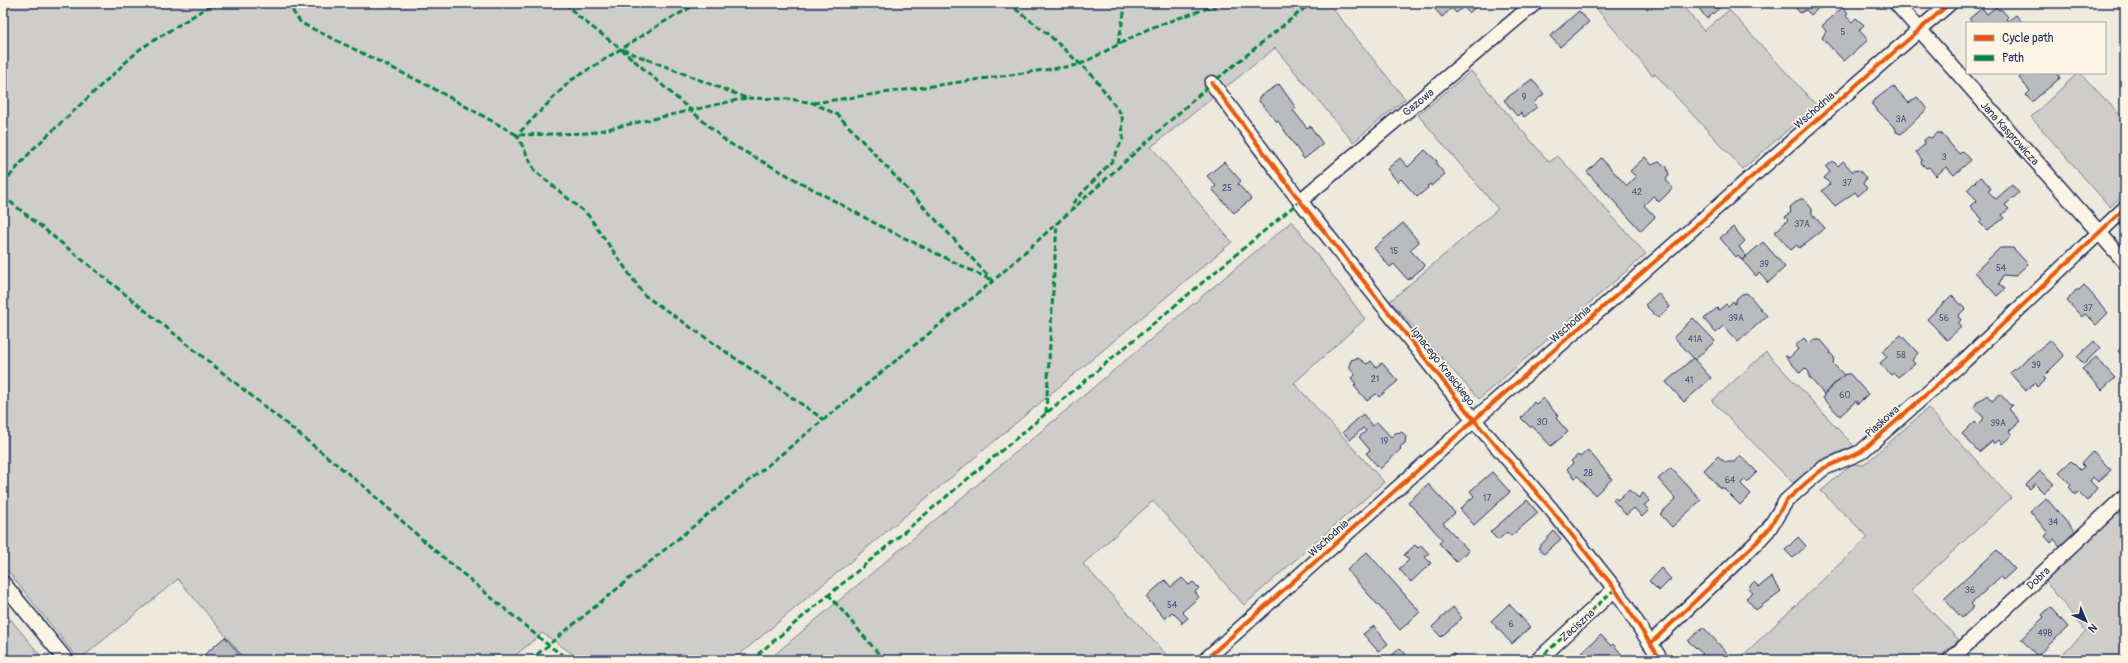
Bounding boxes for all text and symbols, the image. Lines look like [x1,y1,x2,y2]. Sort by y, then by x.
legend [1966,22,2106,74]
house number: 5 [1841,27,1846,38]
text: Cycle path [2002,31,2054,46]
text: Path [2002,51,2024,66]
street label: Gazowa [1400,86,1436,119]
street label: Wschodnia [1791,89,1837,132]
house number: 9 [1522,92,1527,103]
street label: Jana Kasprowicza [1978,99,2042,168]
house number: 3A [1896,114,1907,125]
house number: 3 [1941,152,1947,163]
house number: 37 [1842,178,1852,189]
house number: 25 [1222,183,1232,194]
house number: 42 [1632,187,1642,198]
house number: 37A [1794,219,1810,230]
house number: 15 [1390,246,1398,257]
house number: 39 [1759,259,1769,270]
house number: 54 [1996,263,2007,274]
street label: Wschodnia [1547,303,1593,346]
house number: 37 [2083,303,2093,314]
house number: 39A [1728,313,1744,324]
house number: 56 [1939,313,1949,324]
street label: Ignacego Krasickiego [1408,324,1477,408]
house number: 41A [1688,334,1702,345]
house number: 58 [1896,350,1906,361]
house number: 39 [2031,360,2041,371]
house number: 21 [1371,374,1379,385]
house number: 41 [1685,375,1693,386]
house number: 60 [1839,390,1851,401]
street label: Piaskowa [1863,403,1902,440]
house number: 30 [1536,417,1548,428]
house number: 39A [1990,418,2006,429]
house number: 19 [1380,436,1388,447]
house number: 28 [1583,468,1593,479]
house number: 64 [1725,475,1736,486]
house number: 17 [1483,493,1491,504]
street label: Wschodnia [1306,517,1351,560]
house number: 34 [2048,517,2059,528]
street label: Dobra [2024,564,2053,592]
house number: 36 [1965,585,1975,596]
house number: 54 [1167,600,1178,611]
north arrow [2066,601,2106,641]
street label: Zaciszna [1557,606,1597,644]
house number: 6 [1508,619,1514,630]
text: N [2085,621,2100,635]
house number: 49B [2038,628,2052,639]

